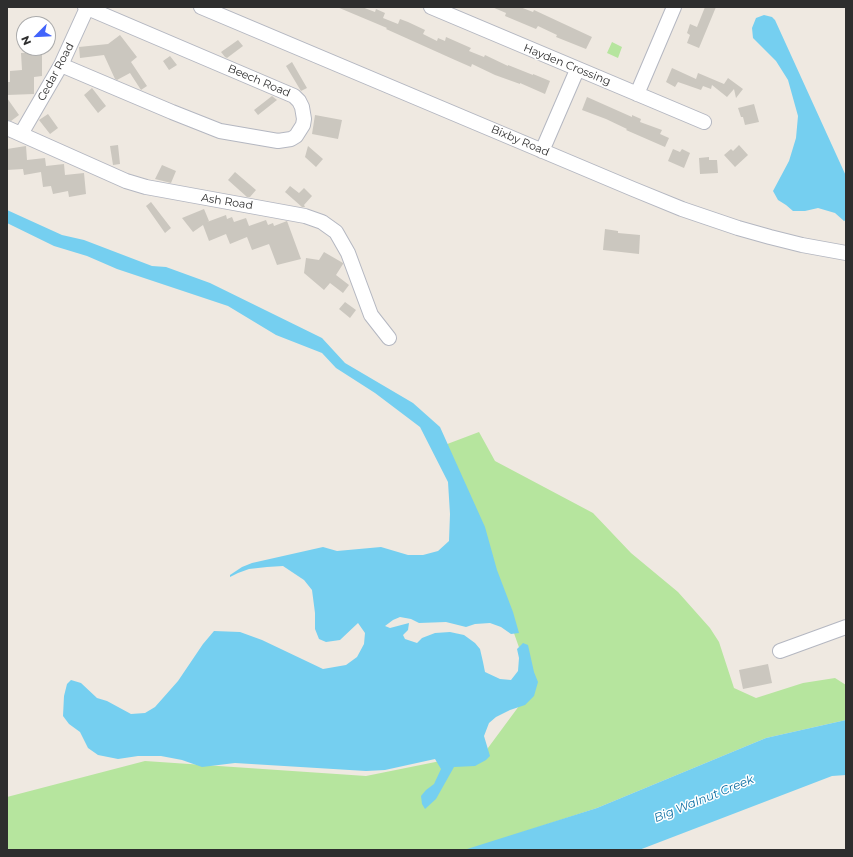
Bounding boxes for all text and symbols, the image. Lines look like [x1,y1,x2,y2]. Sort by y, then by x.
north arrow [16,16,56,56]
text: N [18,34,34,47]
street label: Cedar Road [35,41,77,103]
street label: Hayden Crossing [521,41,613,89]
street label: Beech Road [226,62,292,100]
street label: Bixby Road [489,123,551,159]
street label: Ash Road [200,191,254,213]
water label: Big Walnut Creek [652,772,756,826]

